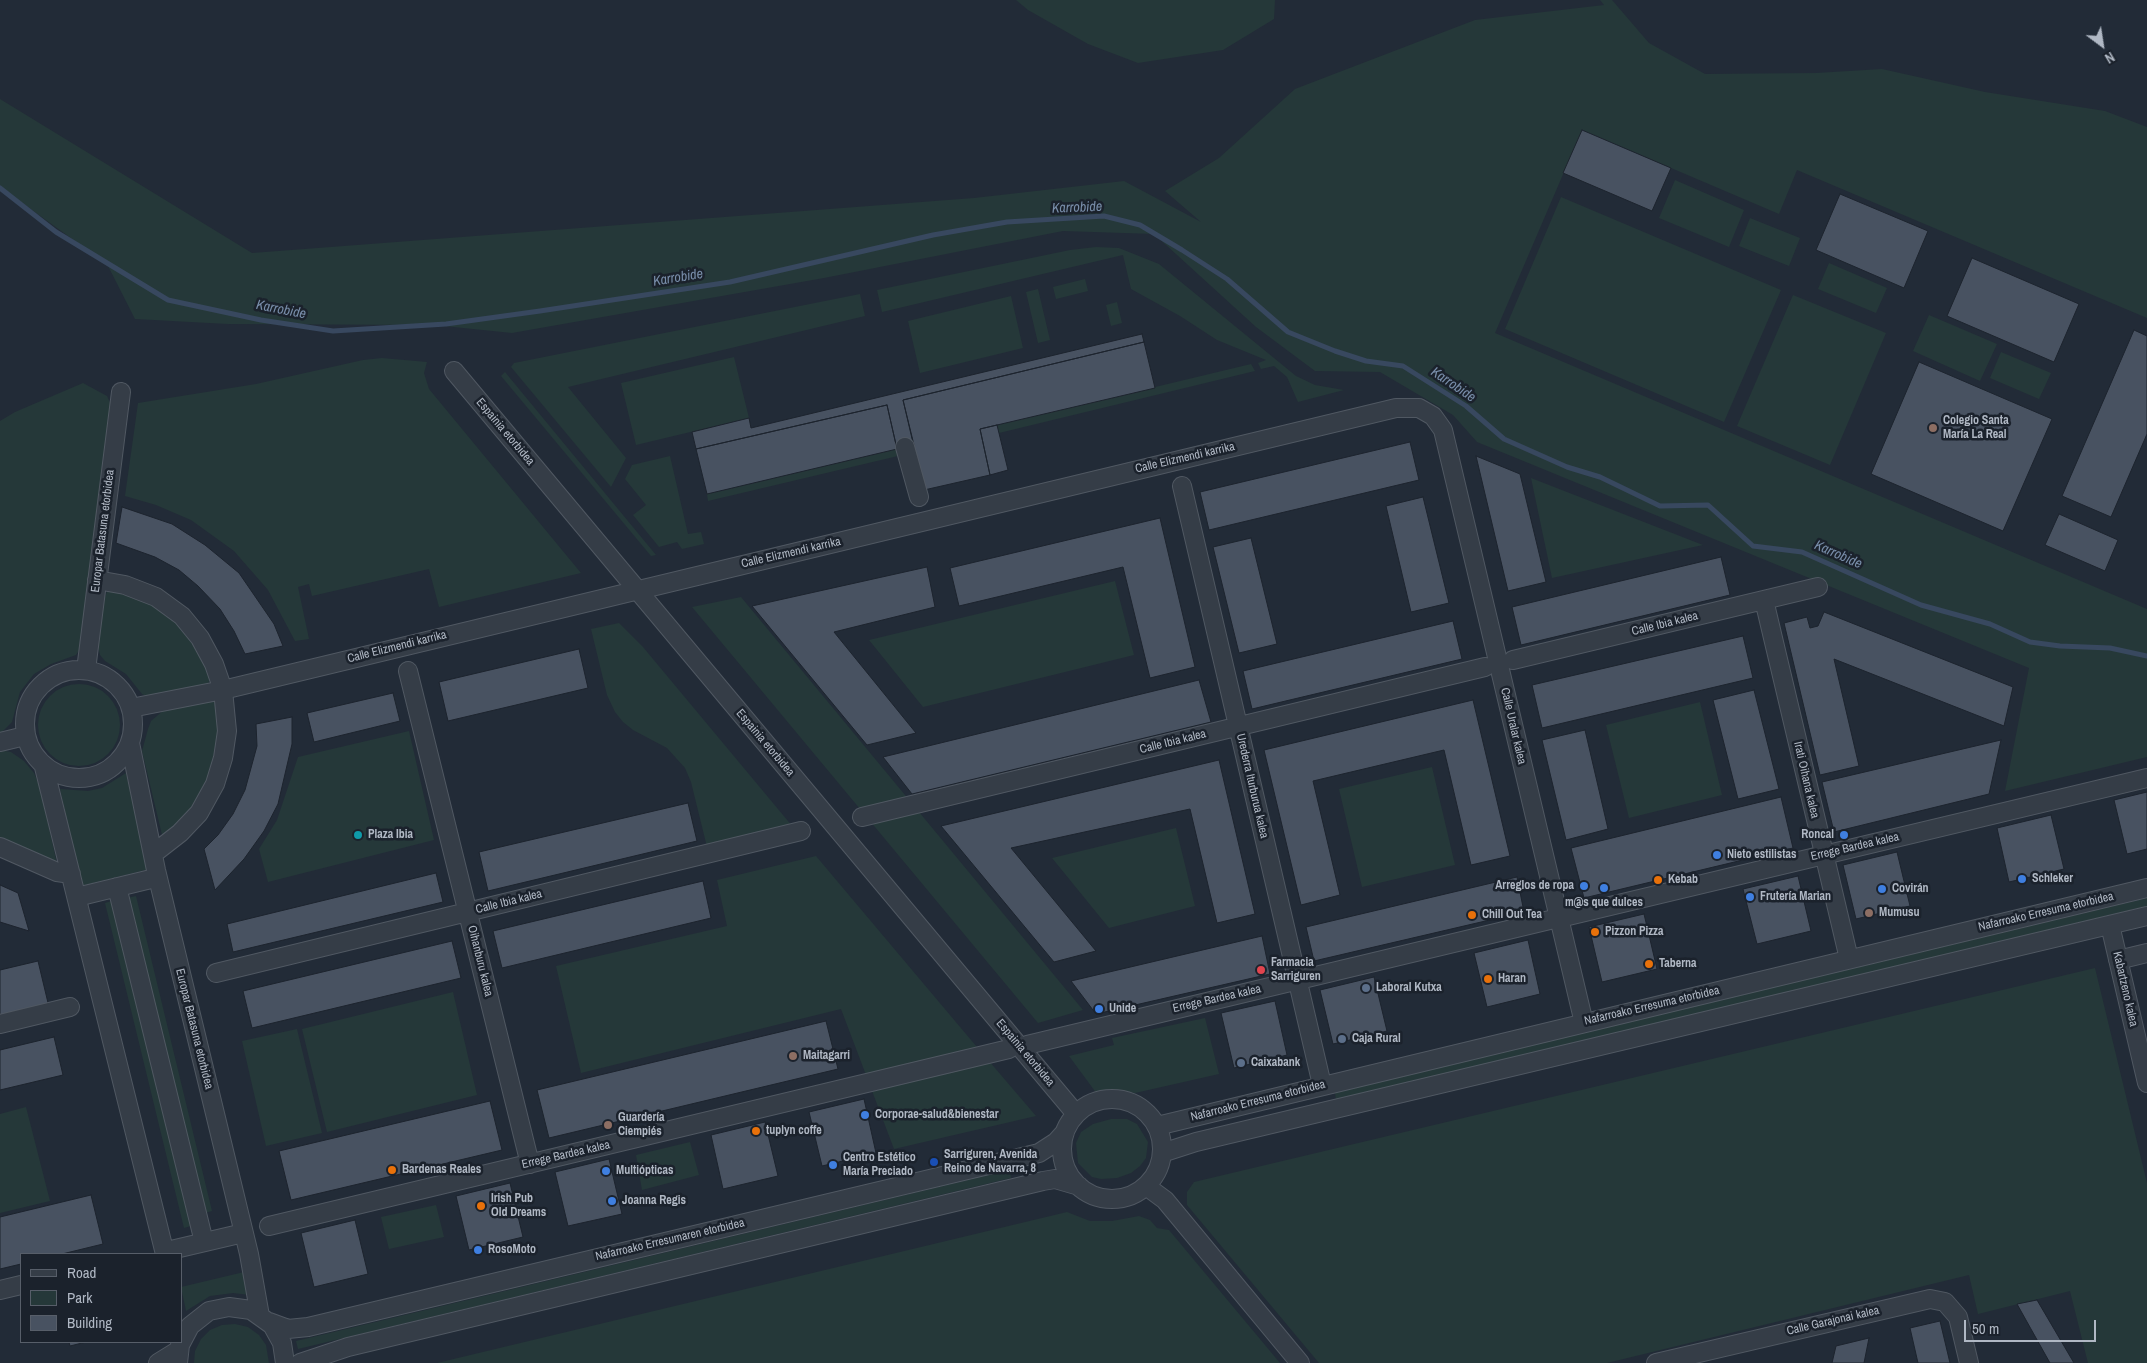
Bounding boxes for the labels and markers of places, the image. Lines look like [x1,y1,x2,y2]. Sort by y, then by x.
place label: Colegio Santa María La Real [1943,414,2009,442]
marker: Colegio Santa María La Real [1927,422,1939,434]
place label: Plaza Ibia [368,828,413,842]
place label: Roncal [1801,828,1834,842]
marker: Plaza Ibia [352,829,364,841]
marker: Roncal [1838,829,1850,841]
place label: Nieto estilistas [1727,848,1796,862]
marker: Nieto estilistas [1711,849,1723,861]
place label: Schleker [2032,872,2073,886]
place label: Kebab [1668,873,1698,887]
marker: Schleker [2016,873,2028,885]
marker: Kebab [1652,874,1664,886]
place label: Arreglos de ropa [1495,879,1574,893]
marker: Arreglos de ropa [1578,880,1590,892]
marker: m@s que dulces [1598,882,1610,894]
place label: Covirán [1892,882,1929,896]
marker: Covirán [1876,883,1888,895]
place label: Frutería Marian [1760,890,1831,904]
marker: Frutería Marian [1744,891,1756,903]
place label: m@s que dulces [1565,896,1643,910]
place label: Mumusu [1879,906,1919,920]
marker: Mumusu [1863,907,1875,919]
place label: Chill Out Tea [1482,908,1542,922]
marker: Chill Out Tea [1466,909,1478,921]
place label: Pizzon Pizza [1605,925,1664,939]
marker: Pizzon Pizza [1589,926,1601,938]
place label: Farmacia Sarriguren [1271,956,1321,984]
place label: Taberna [1659,957,1697,971]
marker: Taberna [1643,958,1655,970]
marker: Farmacia Sarriguren [1255,964,1267,976]
place label: Haran [1498,972,1526,986]
marker: Haran [1482,973,1494,985]
place label: Laboral Kutxa [1376,981,1442,995]
marker: Laboral Kutxa [1360,982,1372,994]
place label: Unide [1109,1002,1136,1016]
marker: Unide [1093,1003,1105,1015]
place label: Caja Rural [1352,1032,1401,1046]
marker: Caja Rural [1336,1033,1348,1045]
place label: Maitagarri [803,1049,850,1063]
marker: Maitagarri [787,1050,799,1062]
place label: Caixabank [1251,1056,1300,1070]
marker: Caixabank [1235,1057,1247,1069]
place label: Corporae-salud&bienestar [875,1108,999,1122]
marker: Corporae-salud&bienestar [859,1109,871,1121]
place label: Guardería Ciempiés [618,1111,664,1139]
marker: Guardería Ciempiés [602,1119,614,1131]
place label: tuplyn coffe [766,1124,822,1138]
marker: tuplyn coffe [750,1125,762,1137]
place label: Sarriguren, Avenida Reino de Navarra, 8 [944,1148,1037,1176]
place label: Centro Estético María Preciado [843,1151,916,1179]
marker: Sarriguren, Avenida Reino de Navarra, 8 [928,1156,940,1168]
marker: Centro Estético María Preciado [827,1159,839,1171]
place label: Bardenas Reales [402,1163,481,1177]
marker: Bardenas Reales [386,1164,398,1176]
place label: Multiópticas [616,1164,673,1178]
marker: Multiópticas [600,1165,612,1177]
place label: Irish Pub Old Dreams [491,1192,546,1220]
place label: Joanna Regis [622,1194,686,1208]
marker: Joanna Regis [606,1195,618,1207]
marker: Irish Pub Old Dreams [475,1200,487,1212]
place label: RosoMoto [488,1243,536,1257]
marker: RosoMoto [472,1244,484,1256]

